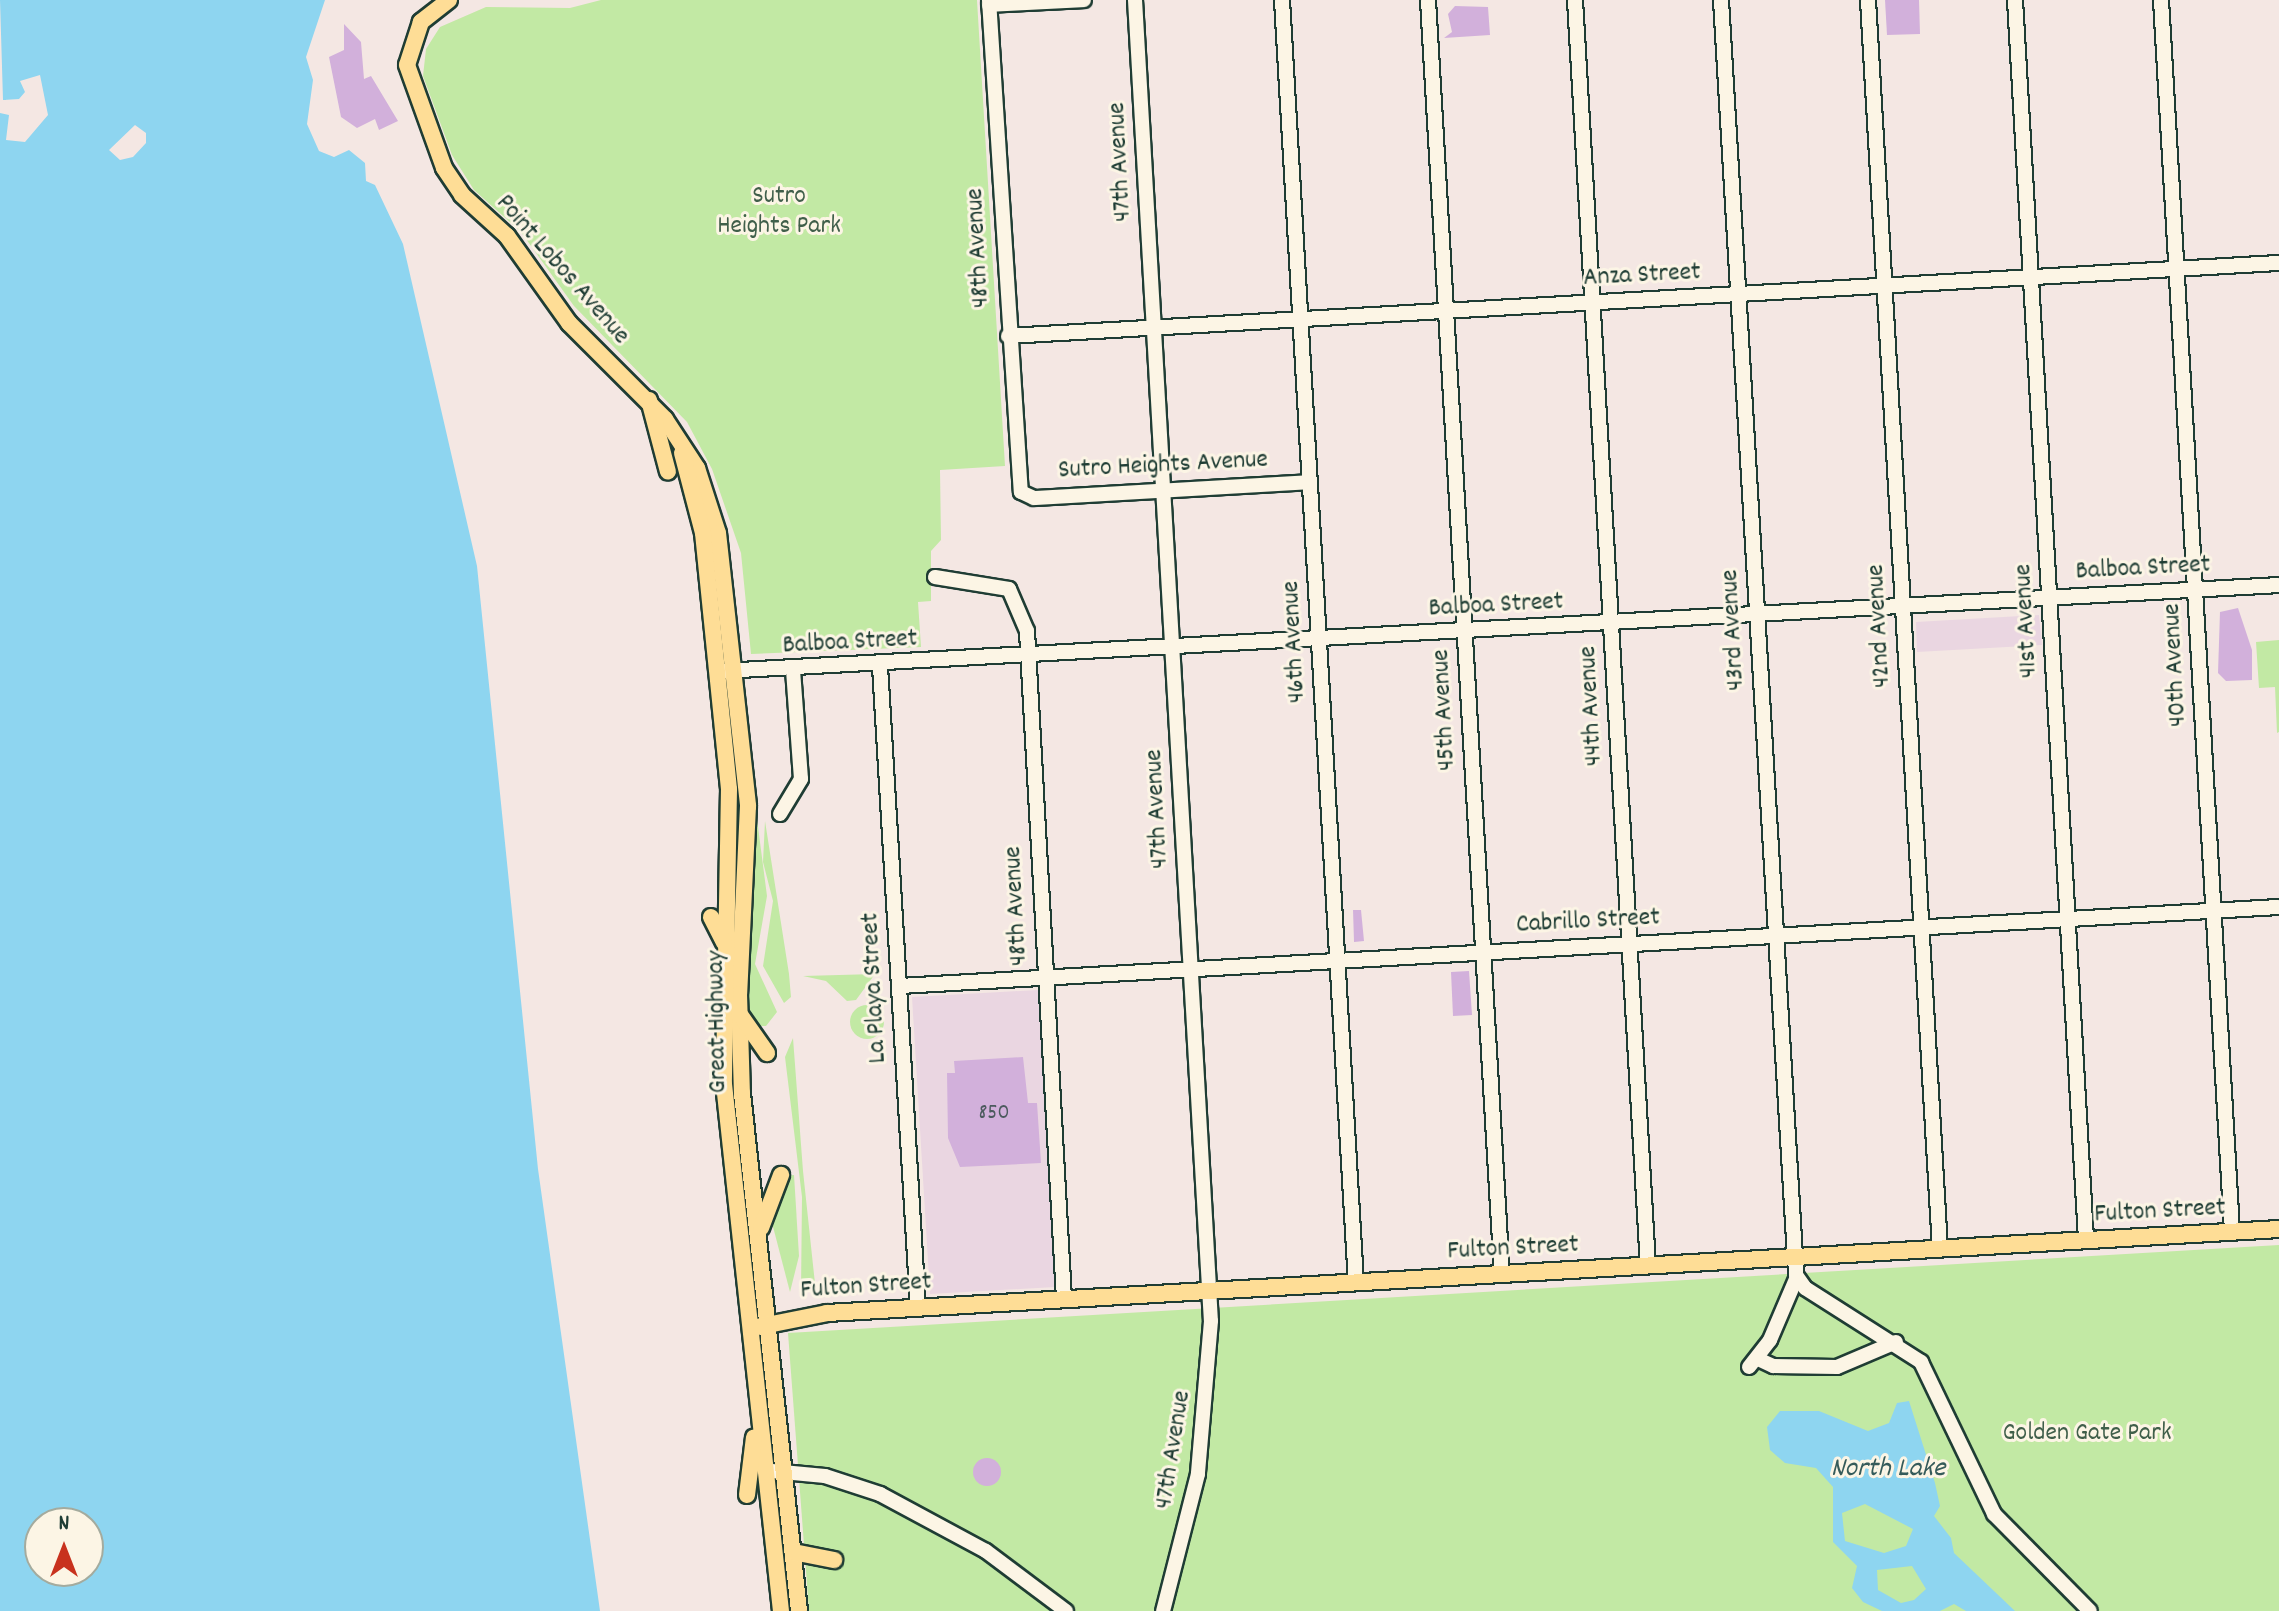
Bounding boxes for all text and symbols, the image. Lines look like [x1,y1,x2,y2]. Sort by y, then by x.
street label: 47th Avenue [1102,102,1140,222]
park label: Sutro Heights Park [717,181,841,242]
street label: 48th Avenue [960,187,998,309]
street label: Point Lobos Avenue [488,189,636,351]
street label: Anza Street [1583,257,1701,295]
street label: Sutro Heights Avenue [1057,445,1269,487]
street label: Balboa Street [2075,550,2211,588]
street label: 41st Avenue [2008,563,2046,679]
street label: 42nd Avenue [1861,564,1899,688]
street label: 43rd Avenue [1715,569,1753,691]
street label: 46th Avenue [1276,580,1314,704]
street label: Balboa Street [1428,587,1564,625]
street label: 40th Avenue [2157,602,2195,728]
street label: Balboa Street [782,624,918,662]
street label: 44th Avenue [1573,645,1611,767]
street label: 45th Avenue [1426,649,1464,771]
street label: 47th Avenue [1139,749,1177,869]
street label: 48th Avenue [998,845,1036,967]
street label: Cabrillo Street [1515,903,1661,941]
street label: La Playa Street [855,912,895,1064]
street label: Great Highway [701,950,735,1094]
house number: 850 [979,1101,1009,1127]
street label: Fulton Street [2094,1193,2226,1231]
street label: Fulton Street [1447,1230,1579,1268]
street label: Fulton Street [799,1267,933,1307]
street label: 47th Avenue [1149,1389,1199,1511]
park label: Golden Gate Park [2002,1418,2172,1450]
water label: North Lake [1831,1453,1945,1487]
north arrow [24,1507,104,1587]
text: N [59,1509,69,1540]

